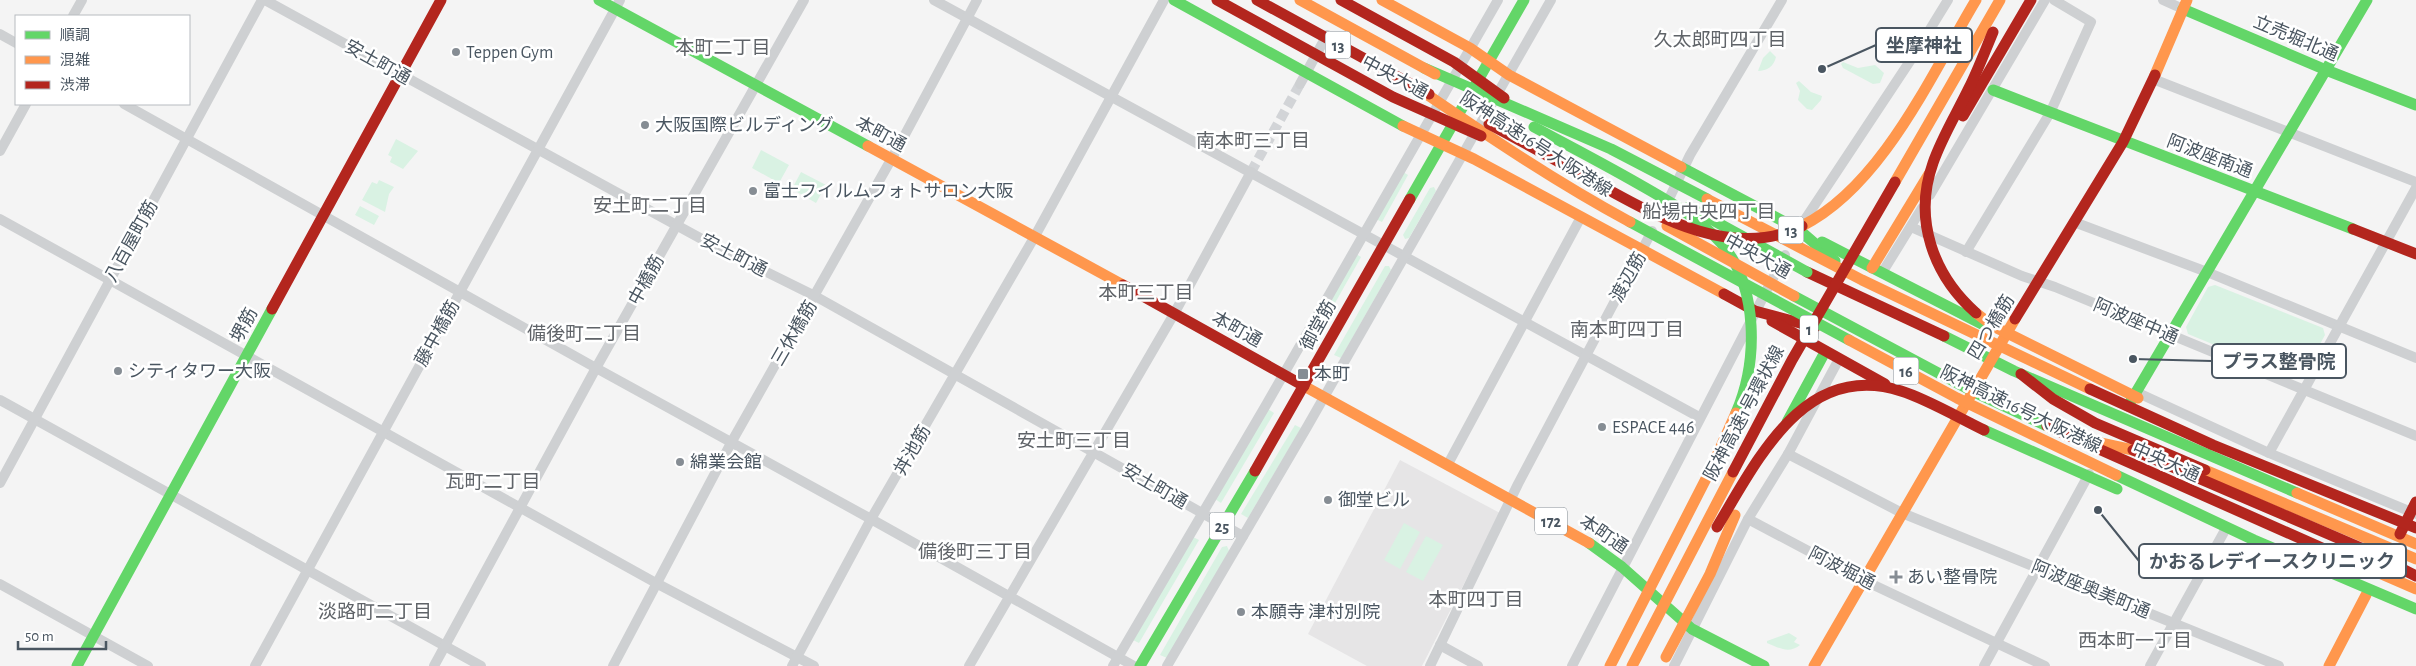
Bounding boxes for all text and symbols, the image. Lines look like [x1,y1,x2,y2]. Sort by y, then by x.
street label: 立売堀北通 [2251,11,2341,65]
legend [15,15,190,105]
text: 順調 [60,28,90,43]
callout: 坐摩神社 [1876,28,1972,62]
district label: 久太郎町四丁目 [1653,29,1787,50]
road number: 13 [1326,32,1350,58]
text: 坐摩神社 [1886,35,1962,56]
street label: 安土町通 [342,37,414,88]
district label: 本町二丁目 [675,38,771,58]
place label: Teppen Gym [466,44,553,62]
marker: Teppen Gym [450,46,462,58]
text: 混雑 [60,52,90,68]
street label: 中央大通 [1359,52,1431,103]
text: 渋滞 [60,77,90,93]
street label: 阪神高速16号大阪港線 [1456,88,1616,200]
street label: 本町通 [852,113,909,156]
place label: 大阪国際ビルディング [655,115,834,135]
marker: 大阪国際ビルディング [639,119,651,131]
district label: 南本町三丁目 [1196,131,1310,151]
street label: 阿波座南通 [2164,131,2255,181]
place label: 富士フイルムフォトサロン大阪 [763,182,1014,201]
marker: 富士フイルムフォトサロン大阪 [747,185,759,197]
district label: 安土町二丁目 [593,195,707,216]
street label: 八百屋町筋 [101,197,162,285]
district label: 船場中央四丁目 [1642,202,1776,222]
road number: 13 [1778,216,1804,244]
street label: 安土町通 [697,231,770,280]
street label: 中央大通 [1722,231,1794,282]
street label: 渡辺筋 [1607,249,1650,305]
street label: 中橋筋 [625,252,668,308]
district label: 本町三丁目 [1098,283,1194,303]
street label: 四つ橋筋 [1965,292,2018,363]
street label: 阿波座中通 [2091,295,2181,348]
street label: 藤中橋筋 [412,297,463,369]
street label: 三休橋筋 [767,297,821,369]
street label: 御堂筋 [1296,297,1340,353]
street label: 堺筋 [228,305,261,346]
street label: 本町通 [1209,308,1265,351]
road number: 1 [1800,316,1818,342]
district label: 南本町四丁目 [1570,320,1684,340]
district label: 備後町二丁目 [527,323,641,344]
street label: 阪神高速1号環状線 [1700,342,1788,484]
callout: プラス整骨院 [2212,344,2346,378]
text: プラス整骨院 [2222,352,2336,372]
road number: 16 [1894,358,1918,384]
street label: 阪神高速16号大阪港線 [1937,361,2105,457]
place label: シティタワー大阪 [128,362,271,381]
marker: シティタワー大阪 [112,365,124,377]
place label: 本町 [1314,365,1350,384]
marker: 本町 [1296,367,1310,381]
place label: ESPACE 446 [1612,419,1695,437]
marker: ESPACE 446 [1596,421,1608,433]
street label: 丼池筋 [890,422,934,478]
district label: 安土町三丁目 [1017,430,1131,451]
street label: 中央大通 [2129,439,2203,486]
place label: 綿業会館 [690,453,762,472]
marker: 綿業会館 [674,456,686,468]
street label: 安土町通 [1119,460,1191,513]
district label: 瓦町二丁目 [445,473,541,492]
place label: 御堂ビル [1338,490,1410,510]
marker: 御堂ビル [1322,494,1334,506]
road number: 172 [1535,508,1567,534]
street label: 本町通 [1576,511,1631,557]
road number: 25 [1210,512,1234,540]
district label: 備後町三丁目 [918,541,1032,562]
street label: 阿波堀通 [1805,544,1878,593]
callout: かおるレデイースクリニック [2139,544,2406,578]
text: かおるレデイースクリニック [2149,551,2395,572]
street label: 阿波座奥美町通 [2029,556,2153,622]
place label: あい整骨院 [1907,567,1997,587]
marker: あい整骨院 [1889,570,1903,584]
district label: 本町四丁目 [1428,590,1524,610]
district label: 淡路町二丁目 [318,602,432,622]
place label: 本願寺 津村別院 [1251,602,1380,622]
marker: 本願寺 津村別院 [1235,606,1247,618]
scale bar [18,618,105,650]
text: 50 m [25,629,54,644]
district label: 西本町一丁目 [2078,631,2192,651]

